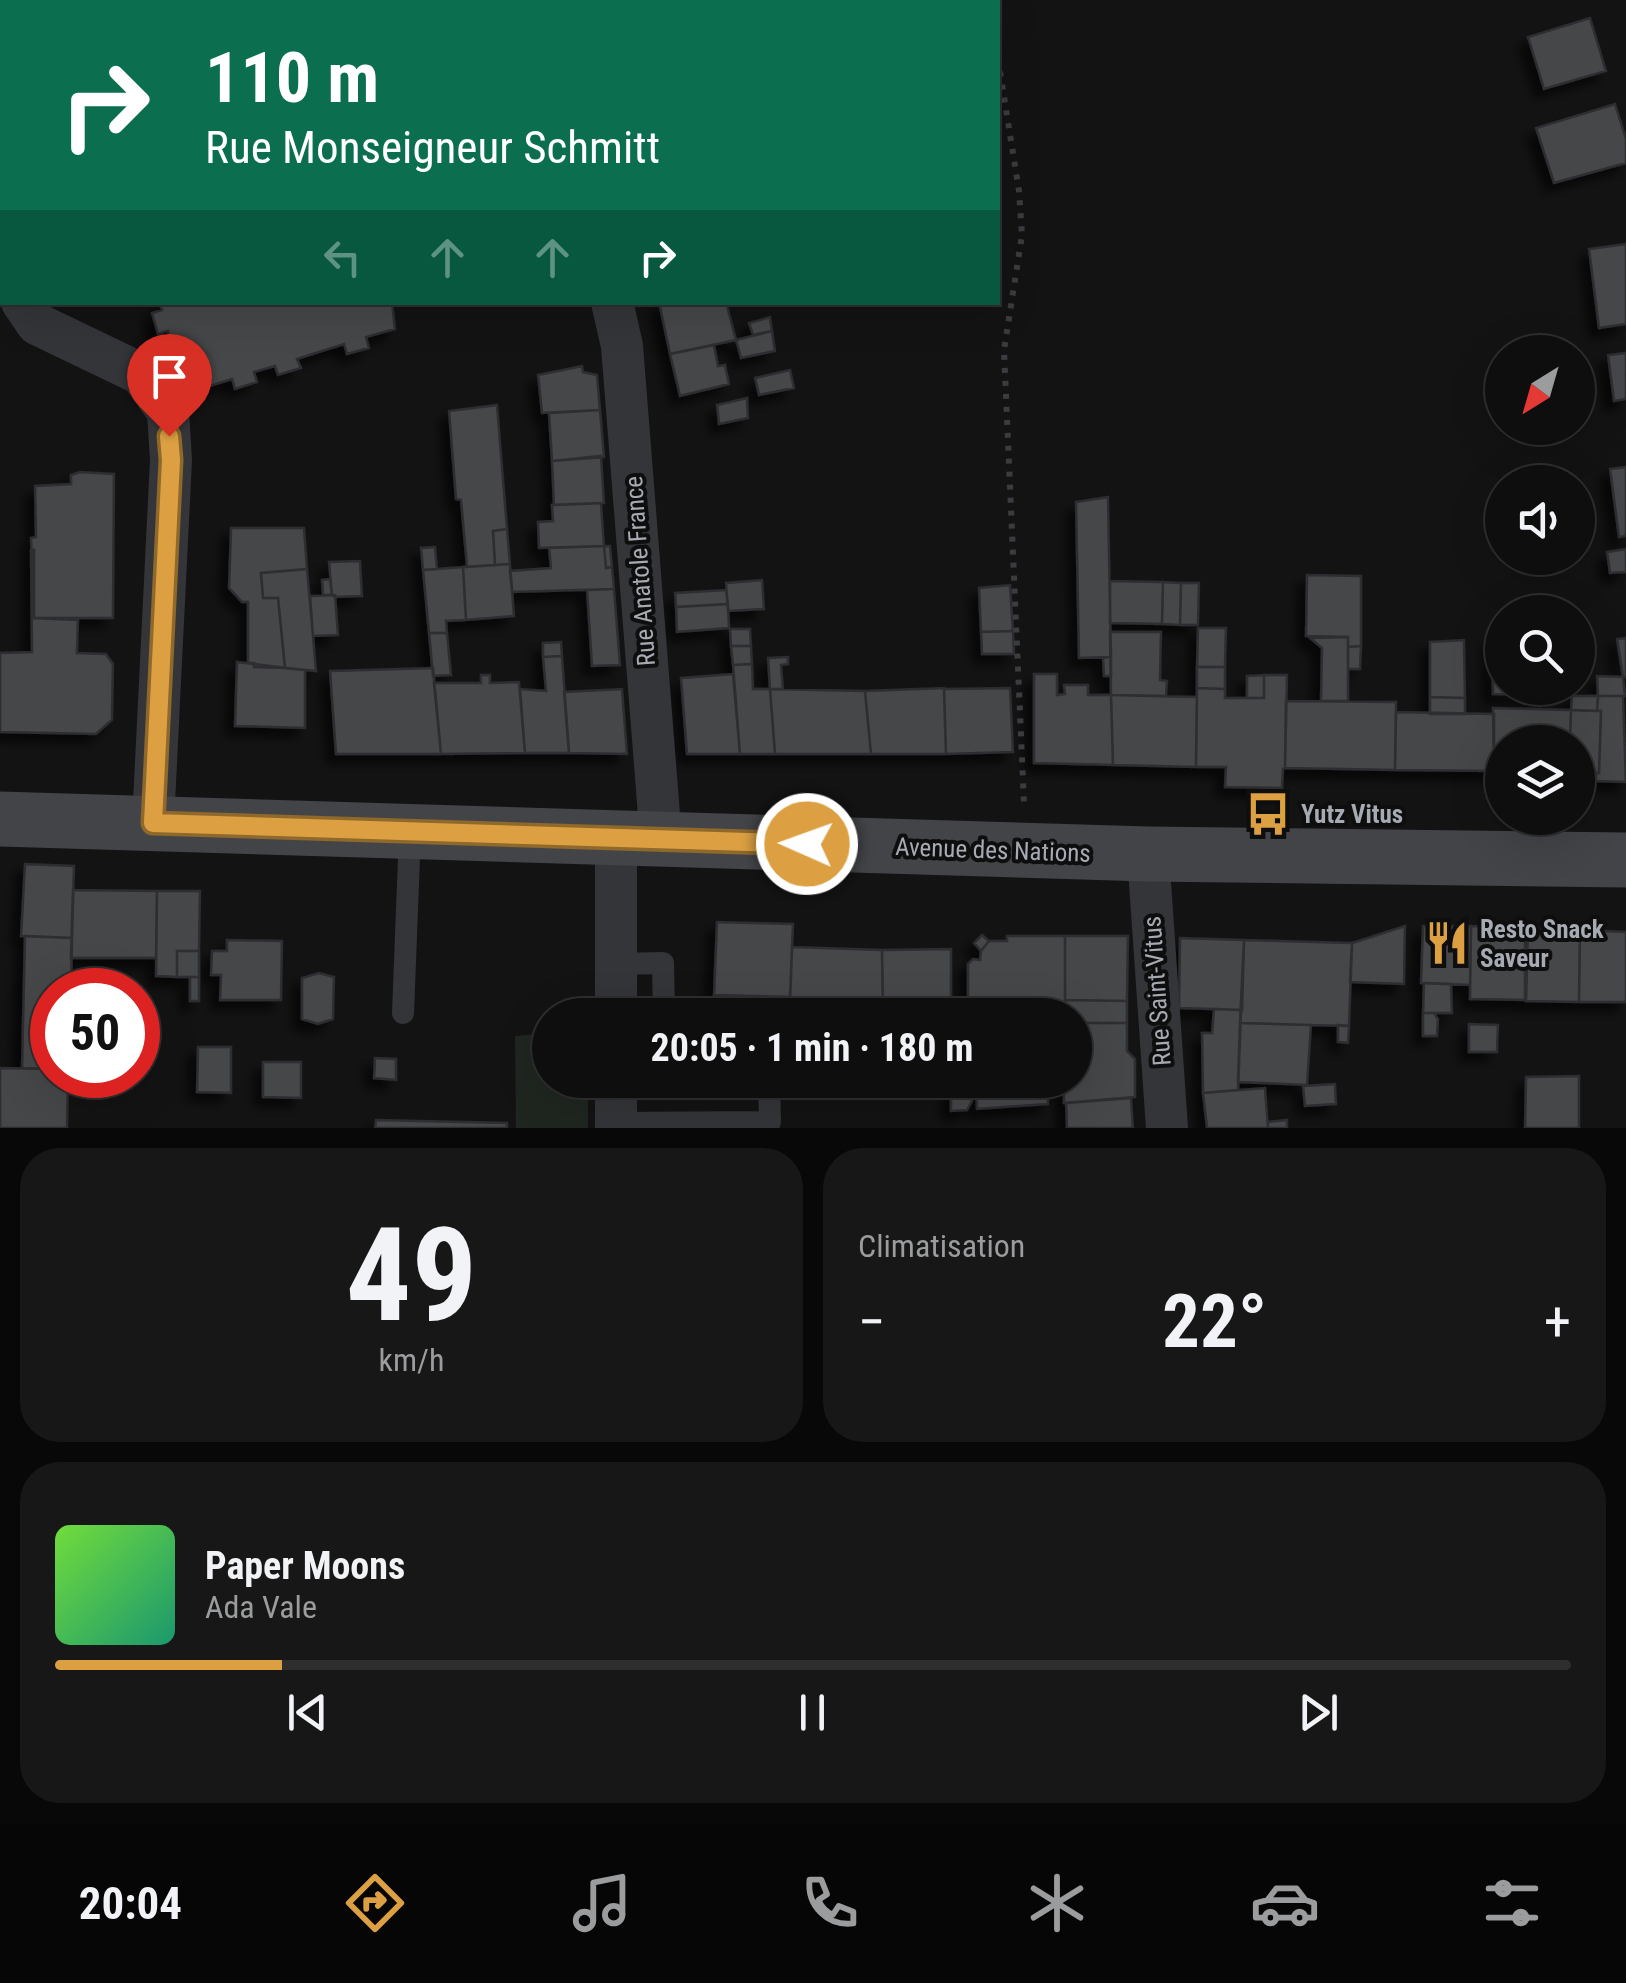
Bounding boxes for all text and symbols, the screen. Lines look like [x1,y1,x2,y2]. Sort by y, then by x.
text: 110 m [205,37,379,119]
icon: right [40,40,170,170]
text: Rue Monseigneur Schmitt [205,121,660,174]
icon: left [315,230,370,285]
icon: ahead [420,230,475,285]
icon: ahead [525,230,580,285]
icon: right [630,230,685,285]
pin [127,334,212,437]
north arrow [1485,335,1595,445]
map controls [1485,335,1595,835]
icon: arrive [142,349,197,404]
button: sound [1485,465,1595,575]
street label: Rue Anatole France [619,475,661,667]
button: search [1485,595,1595,705]
button: layers [1485,725,1595,835]
bus stop icon: Yutz Vitus [1244,790,1292,838]
position arrow [755,792,859,896]
place label: Yutz Vitus [1301,800,1403,829]
street label: Avenue des Nations [895,832,1091,868]
street label: Rue Saint-Vitus [1137,915,1177,1067]
place label: Resto Snack Saveur [1480,915,1604,973]
restaurant icon: Resto Snack Saveur [1423,919,1471,967]
speed limit sign: 50 [30,968,160,1098]
text: 20:05 · 1 min · 180 m [651,1026,973,1070]
text: 49 [346,1199,477,1352]
text: Climatisation [858,1227,1025,1265]
text: 22° [1162,1277,1267,1365]
text: − [858,1290,886,1354]
text: + [1544,1290,1571,1354]
text: km/h [379,1341,444,1379]
text: Paper Moons [205,1544,405,1588]
text: Ada Vale [205,1588,317,1626]
icon: previous [280,1685,335,1740]
icon: pause [785,1685,840,1740]
icon: next [1291,1685,1346,1740]
icon: directions [340,1868,410,1938]
icon: music [567,1868,637,1938]
icon: phone [795,1868,865,1938]
icon: climate [1022,1868,1092,1938]
icon: car [1250,1868,1320,1938]
icon: filters [1477,1868,1547,1938]
text: 20:04 [79,1877,182,1930]

